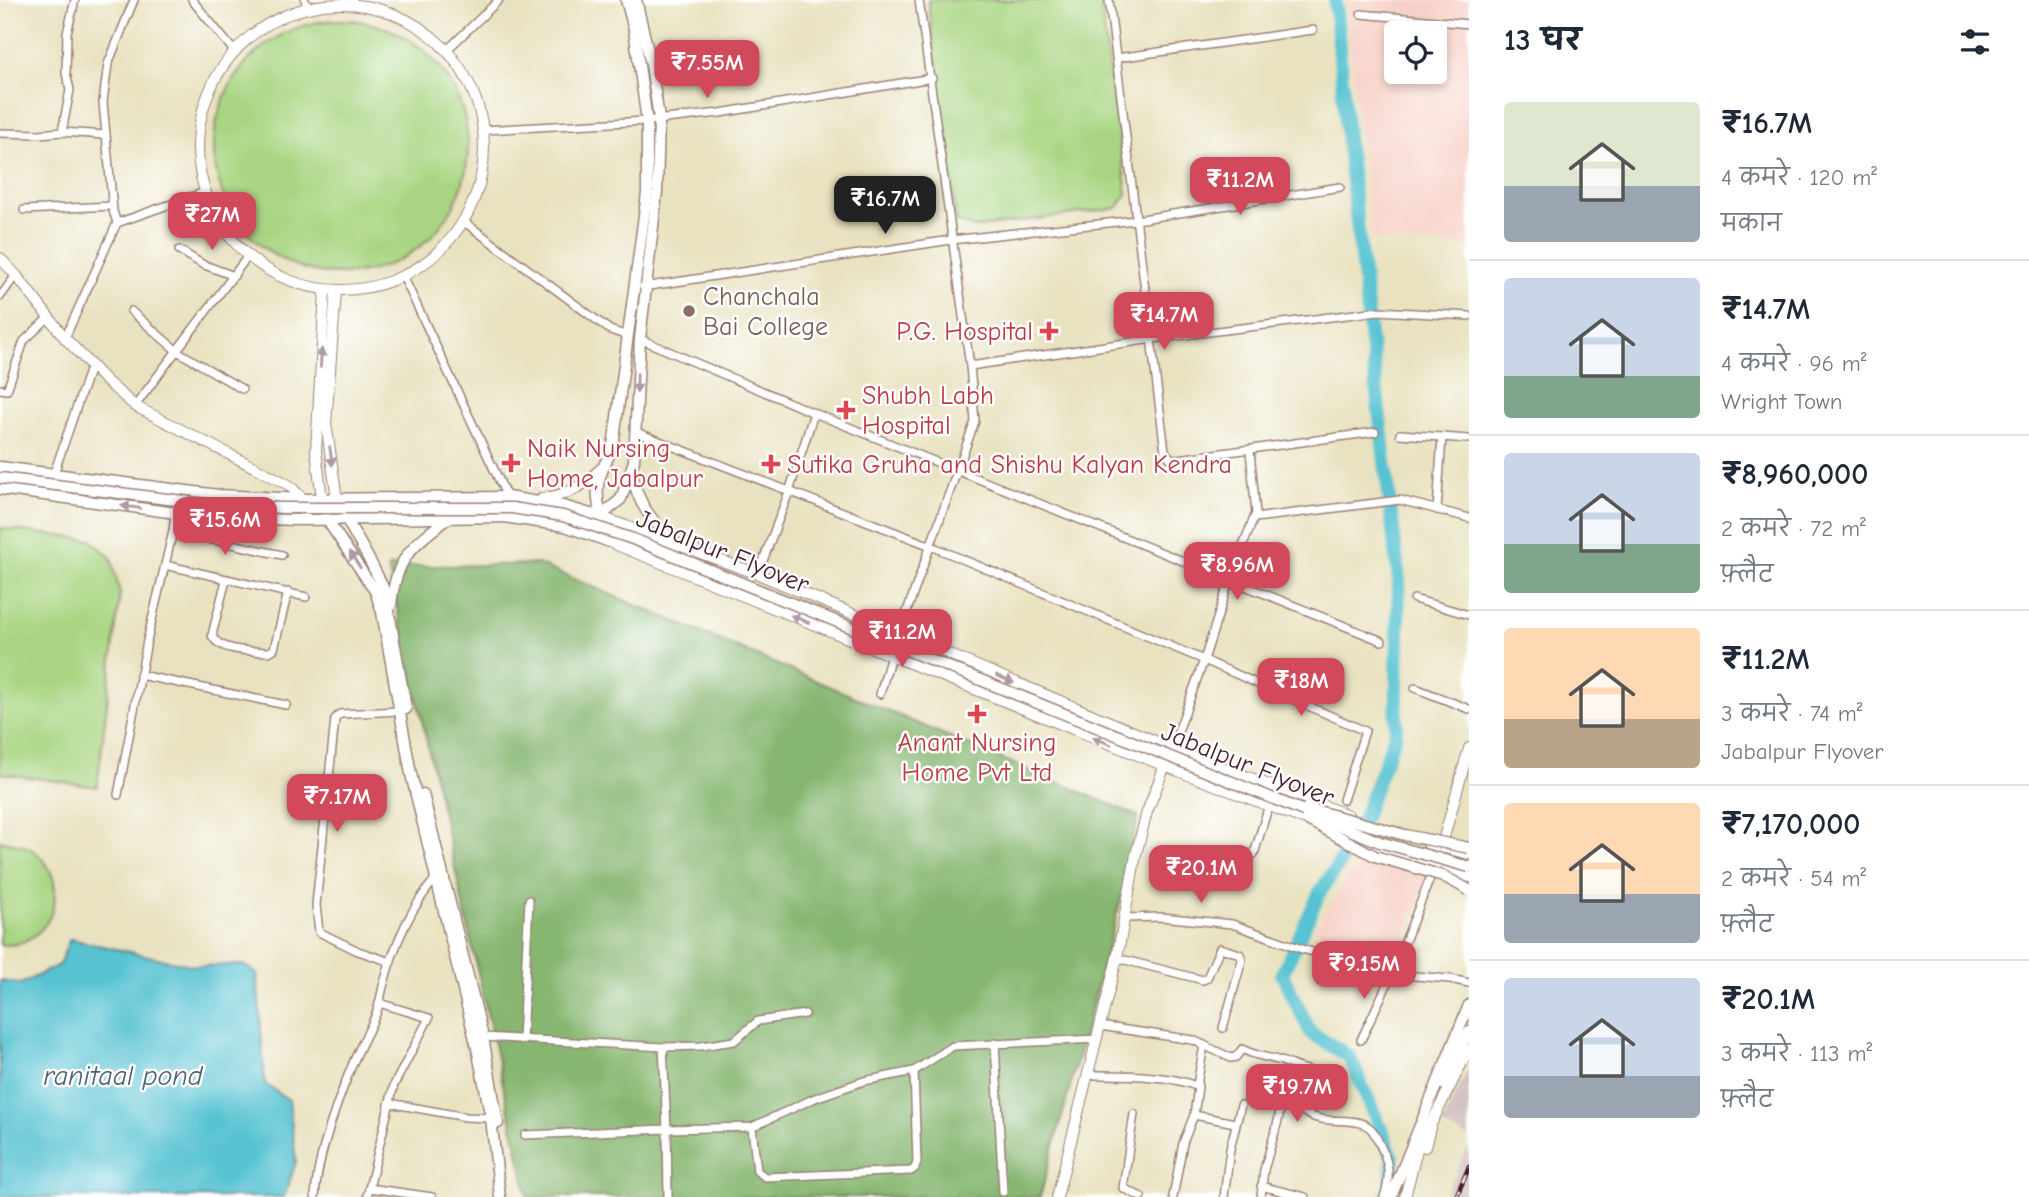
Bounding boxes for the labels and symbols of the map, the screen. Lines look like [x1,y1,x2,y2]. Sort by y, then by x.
pin: ₹7.55M [650,41,764,100]
pin: ₹11.2M [1183,158,1297,217]
pin: ₹16.7M [828,176,942,236]
pin: ₹27M [171,192,253,252]
place label: Chanchala Bai College [703,282,828,342]
pin: ₹14.7M [1107,292,1221,352]
marker: Chanchala Bai College [681,303,697,319]
place label: P.G. Hospital [896,317,1033,347]
marker: P.G. Hospital [1039,321,1059,341]
one-way arrow [316,346,327,368]
one-way arrow [631,373,643,395]
place label: Shubh Labh Hospital [862,381,994,441]
marker: Shubh Labh Hospital [836,400,856,420]
place label: Naik Nursing Home, Jabalpur [527,434,703,494]
one-way arrow [326,446,337,468]
place label: Sutika Gruha and Shishu Kalyan Kendra [787,450,1232,480]
marker: Naik Nursing Home, Jabalpur [501,453,521,473]
marker: Sutika Gruha and Shishu Kalyan Kendra [761,454,781,474]
pin: ₹15.6M [168,498,282,557]
one-way arrow [120,501,142,512]
street label: Jabalpur Flyover [632,504,814,600]
pin: ₹8.96M [1180,542,1294,602]
one-way arrow [348,551,362,569]
pin: ₹11.2M [845,610,959,669]
one-way arrow [789,613,810,624]
pin: ₹18M [1260,658,1342,718]
one-way arrow [995,673,1016,684]
marker: Anant Nursing Home Pvt Ltd [967,704,987,724]
street label: Jabalpur Flyover [1157,717,1339,813]
place label: Anant Nursing Home Pvt Ltd [898,728,1057,788]
one-way arrow [1091,735,1112,746]
pin: ₹7.17M [280,774,394,834]
pin: ₹20.1M [1144,846,1258,905]
pin: ₹9.15M [1307,942,1421,1001]
water label: ranitaal pond [43,1060,204,1092]
pin: ₹19.7M [1240,1064,1354,1124]

